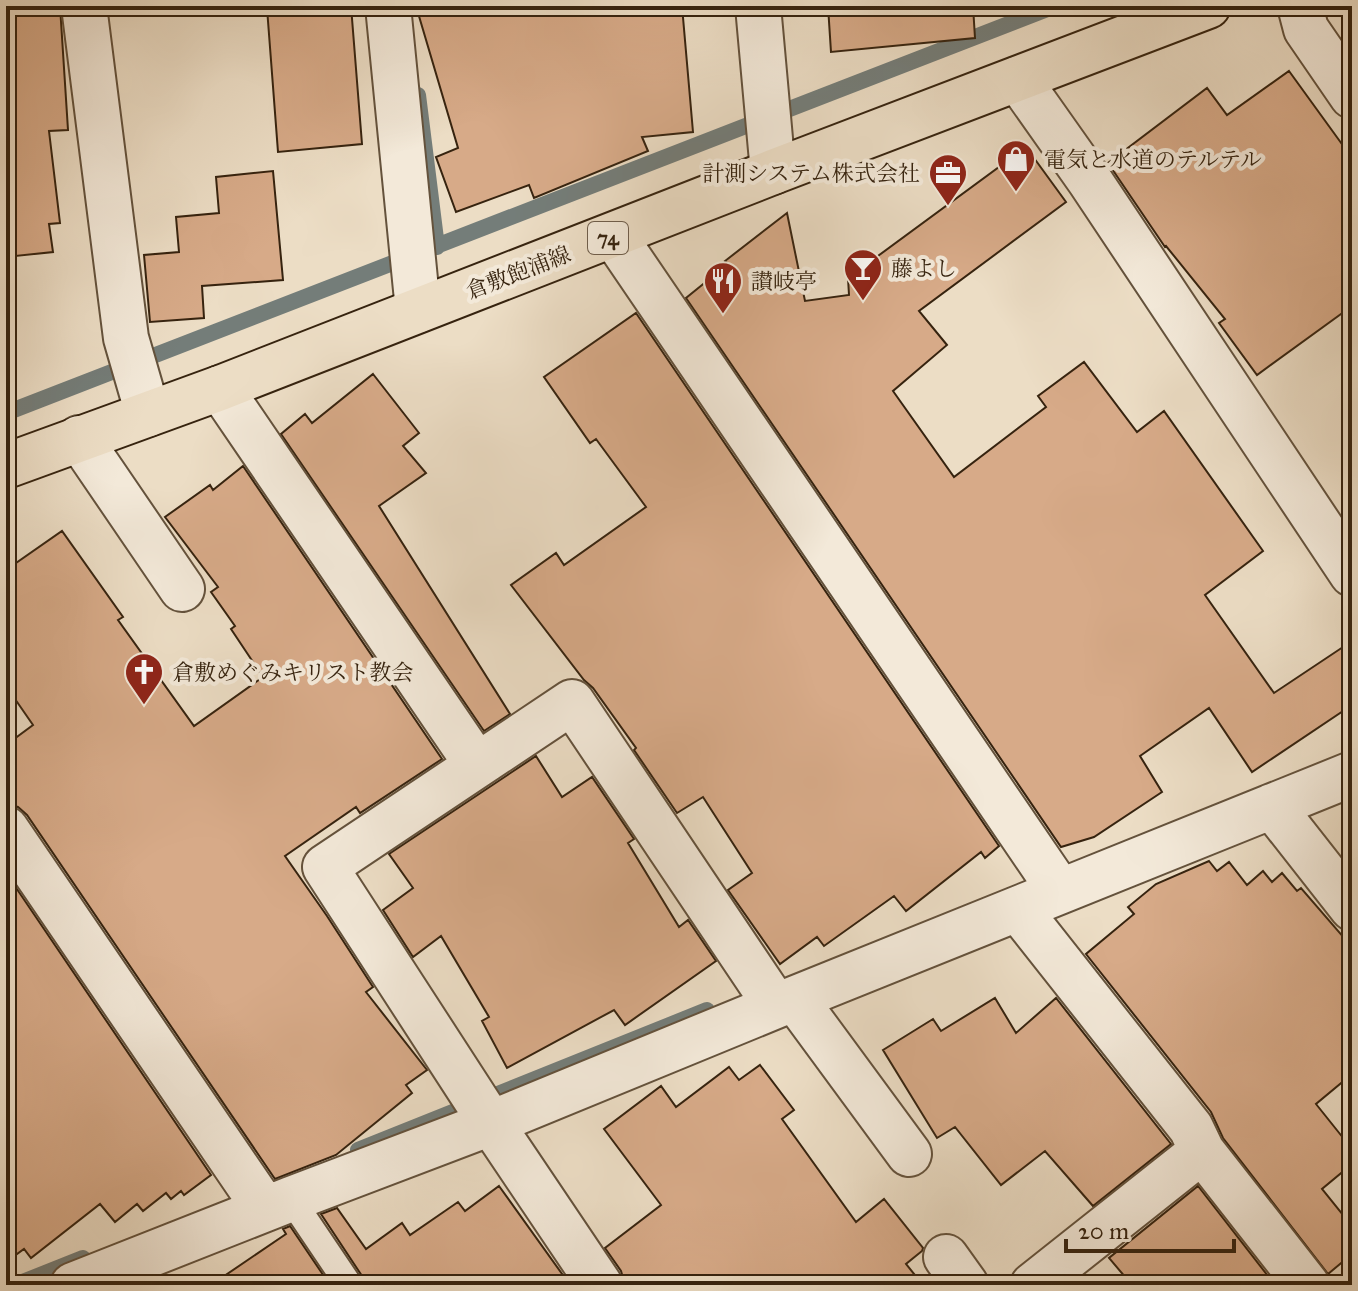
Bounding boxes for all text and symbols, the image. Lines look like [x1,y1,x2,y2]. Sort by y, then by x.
shop icon: 電気と水道のテルテル [995,138,1037,193]
place label: 電気と水道のテルテル [1044,146,1262,173]
office icon: 計測システム株式会社 [927,152,969,207]
place label: 計測システム株式会社 [702,160,920,187]
road number: 74 [588,222,628,254]
street label: 倉敷飽浦線 [462,240,574,305]
bar icon: 藤よし [842,247,884,302]
place label: 藤よし [891,255,957,282]
restaurant icon: 讃岐亭 [702,260,744,315]
place label: 讃岐亭 [751,268,817,295]
church icon: 倉敷めぐみキリスト教会 [123,651,165,706]
place label: 倉敷めぐみキリスト教会 [172,659,414,686]
scale bar [1066,1203,1234,1253]
text: 20 m [1078,1216,1129,1246]

